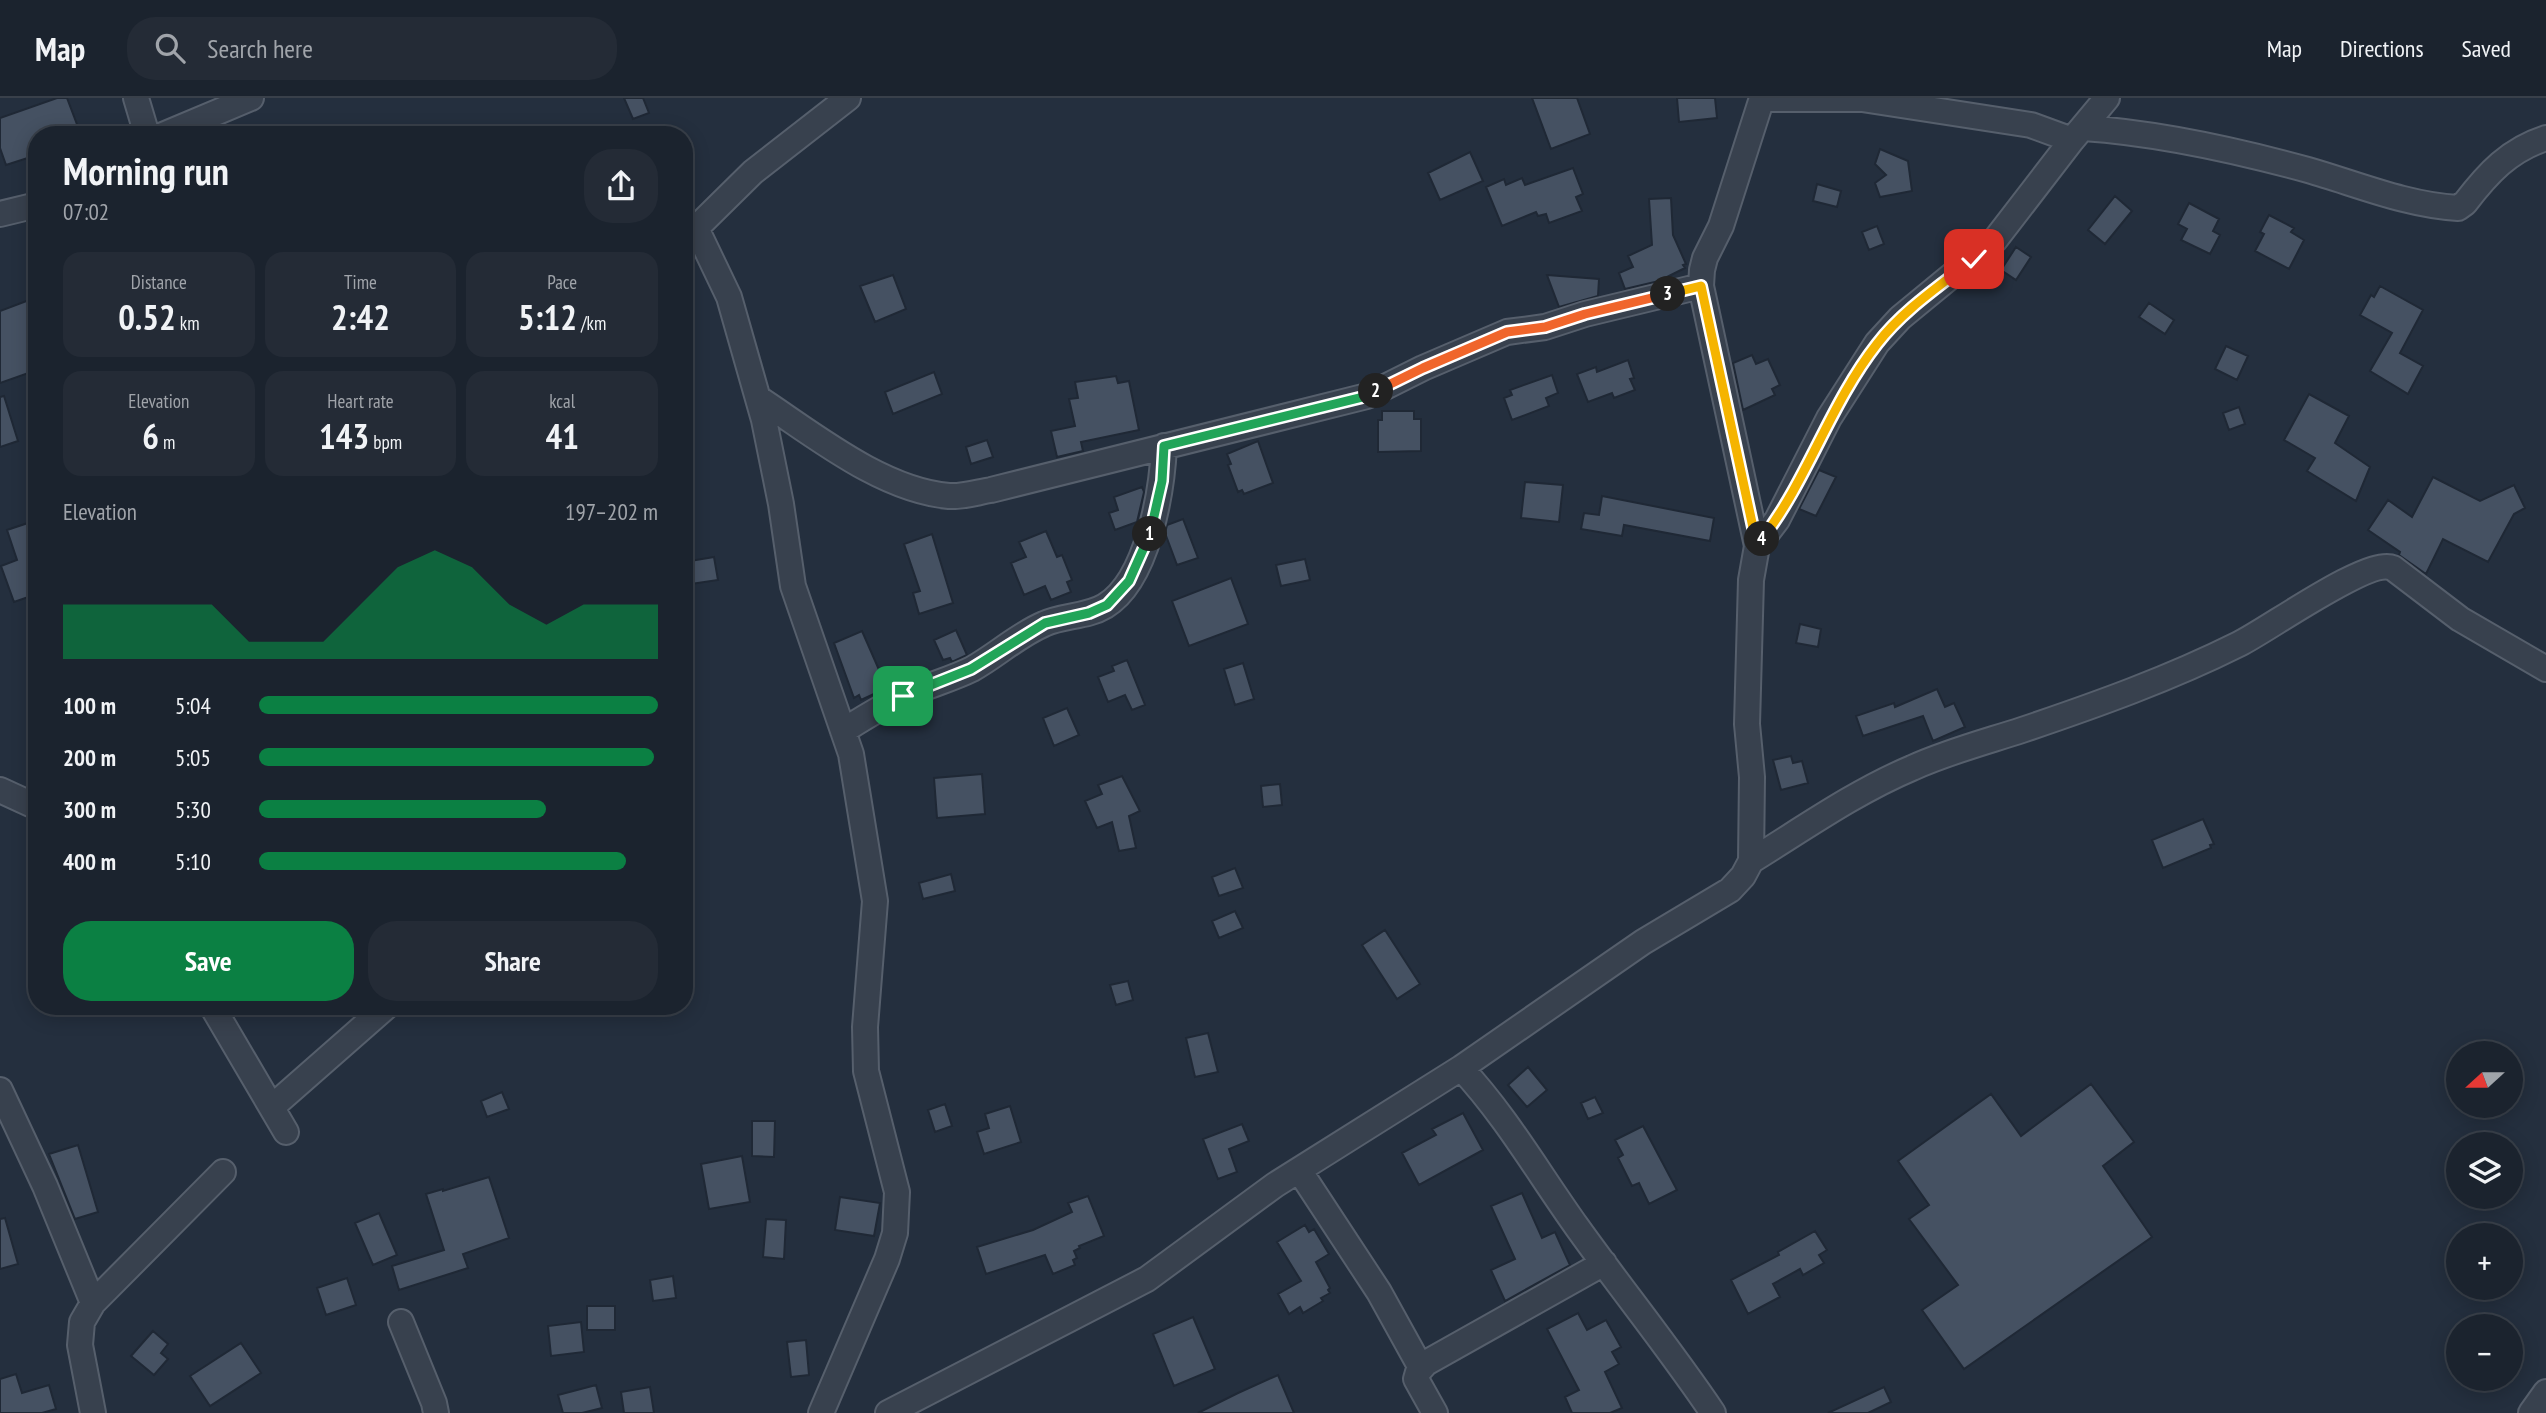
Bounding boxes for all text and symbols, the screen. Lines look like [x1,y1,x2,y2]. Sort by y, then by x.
search box [127,17,617,80]
text: Map [35,27,85,70]
icon: search [151,29,189,67]
text: Search here [207,32,313,65]
text: Map [2267,33,2302,64]
text: Directions [2340,33,2424,64]
text: Saved [2462,33,2511,64]
text: Morning run [63,146,229,195]
button: share [584,149,658,223]
text: 07:02 [63,197,109,226]
pin [1944,229,2004,289]
icon: check [1955,240,1993,278]
text: Distance [131,270,187,294]
text: Time [344,270,377,294]
text: Pace [547,270,577,294]
pin: 3 [1650,276,1686,312]
text: 3 [1663,281,1672,305]
text: 0.52 [118,294,176,340]
text: 2:42 [331,294,390,340]
text: 5:12 [518,294,577,340]
text: km [176,311,200,335]
text: /km [577,311,606,335]
pin: 2 [1358,374,1394,408]
text: 2 [1371,378,1380,402]
text: Elevation [128,389,189,413]
text: Heart rate [327,389,394,413]
text: kcal [549,389,575,413]
text: 6 [142,413,159,459]
text: 143 [319,413,369,459]
text: 41 [545,413,579,459]
text: m [159,430,175,454]
text: bpm [369,430,402,454]
text: Elevation [63,497,137,526]
text: 197–202 m [565,497,658,526]
pin: 1 [1132,516,1168,551]
text: 1 [1145,521,1154,545]
pin: 4 [1744,522,1780,556]
text: 4 [1757,526,1766,550]
pin [873,666,933,726]
icon: arrive [884,677,922,715]
text: 100 m [63,691,116,720]
text: 5:04 [175,691,211,720]
text: 200 m [63,743,116,772]
text: 5:05 [175,743,211,772]
text: 300 m [63,795,116,824]
text: 5:30 [175,795,211,824]
text: 400 m [63,847,116,876]
text: 5:10 [175,847,211,876]
button: Save [63,921,354,1001]
button: Share [368,921,658,1001]
north arrow [2446,1041,2524,1118]
map controls [2446,1041,2523,1391]
button: layers [2446,1132,2523,1209]
button: + [2446,1223,2523,1300]
button: − [2446,1314,2523,1391]

